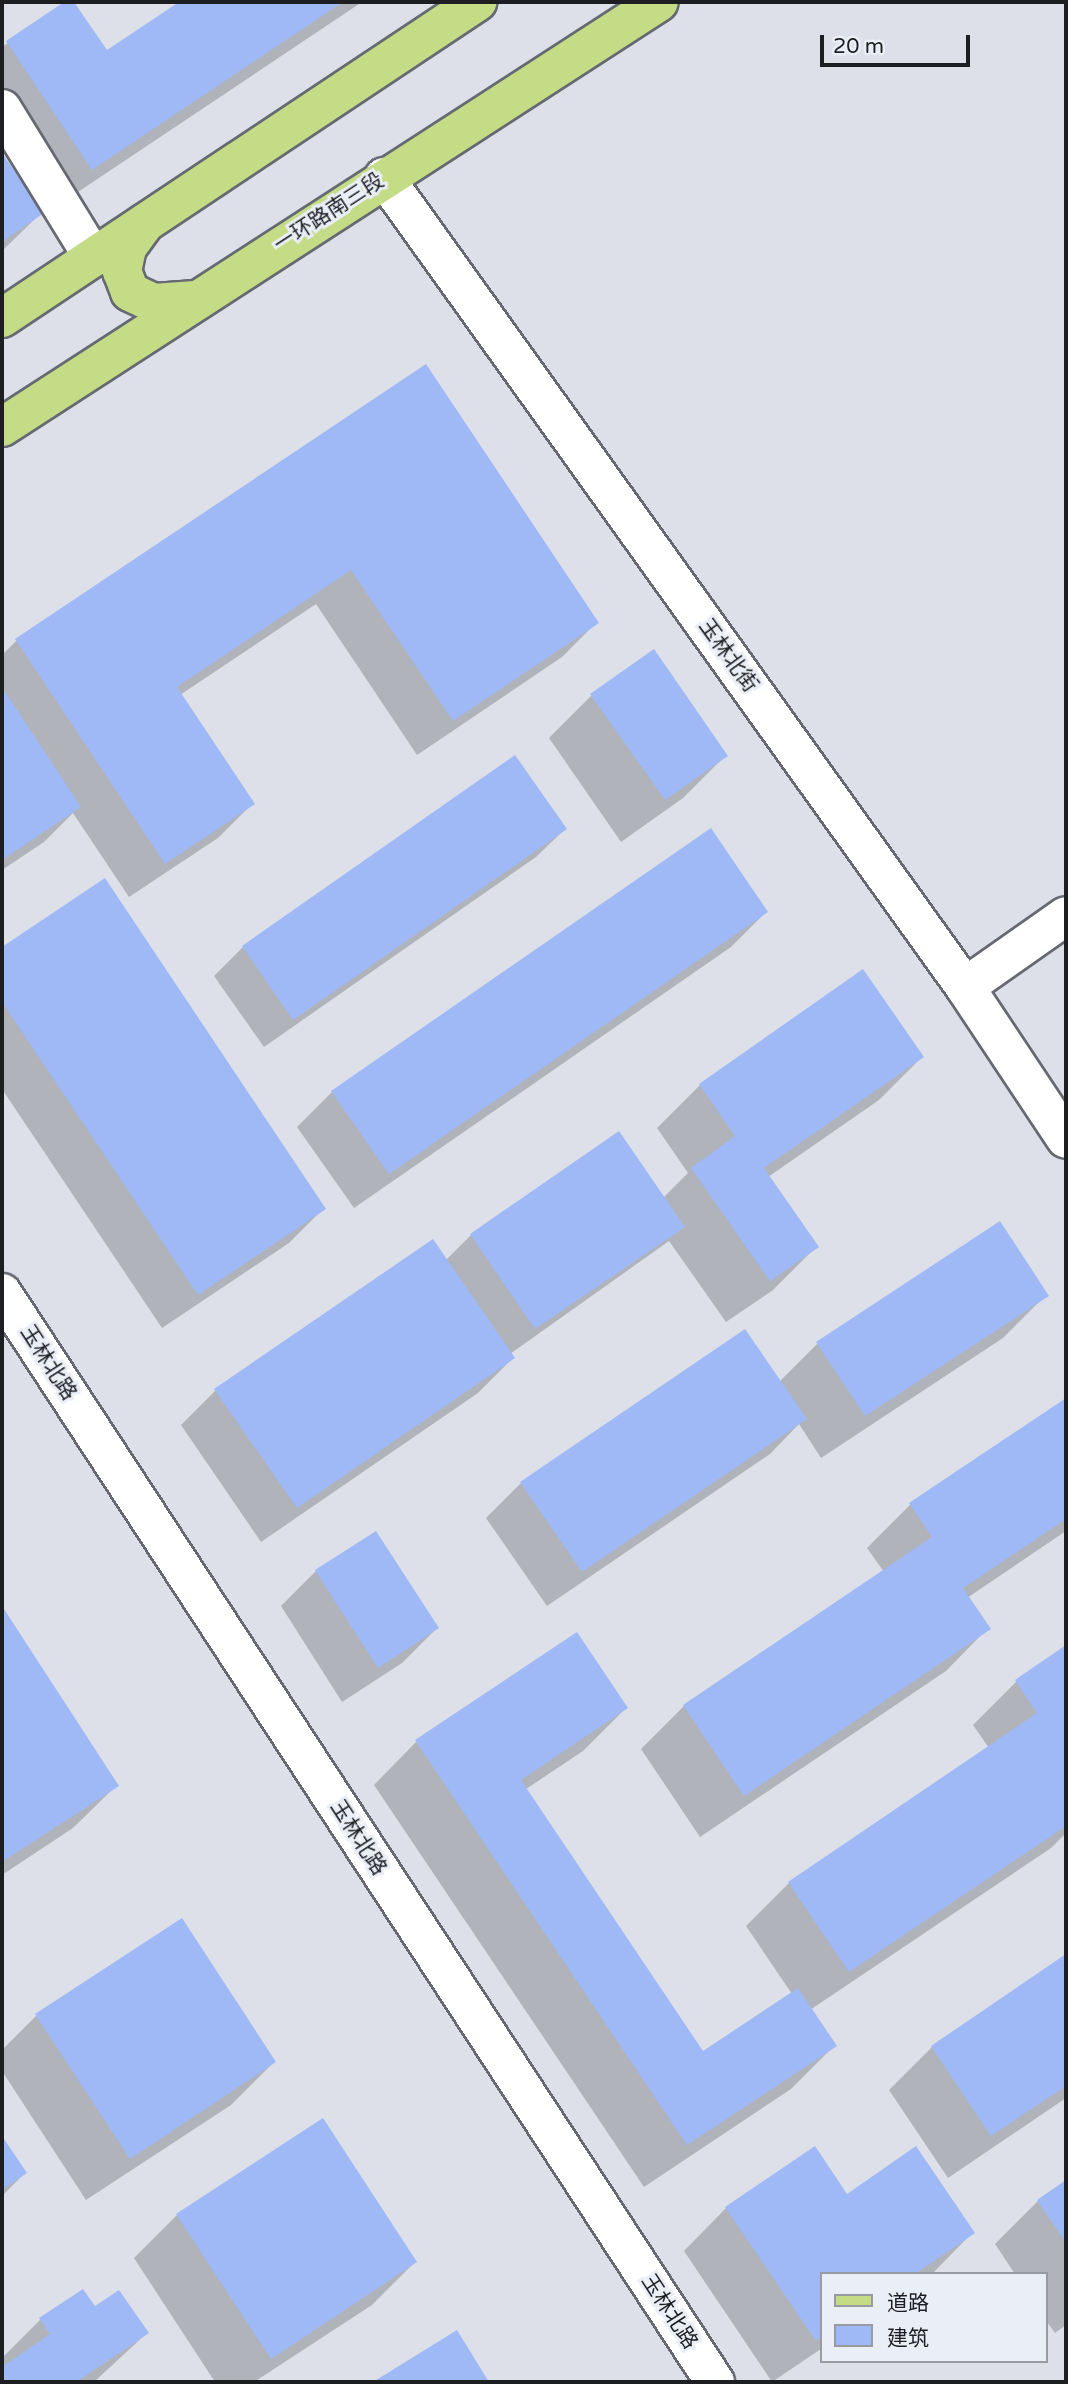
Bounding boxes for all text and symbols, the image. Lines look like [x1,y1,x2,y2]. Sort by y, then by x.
scale bar [823,21,974,65]
text: 20 m [833,34,884,59]
street label: 一环路南三段 [269,168,389,258]
street label: 玉林北街 [693,615,763,697]
street label: 玉林北路 [15,1321,81,1405]
street label: 玉林北路 [325,1796,391,1880]
street label: 玉林北路 [636,2270,702,2354]
legend [820,2272,1047,2363]
text: 道路 [887,2291,929,2316]
text: 建筑 [887,2326,929,2351]

